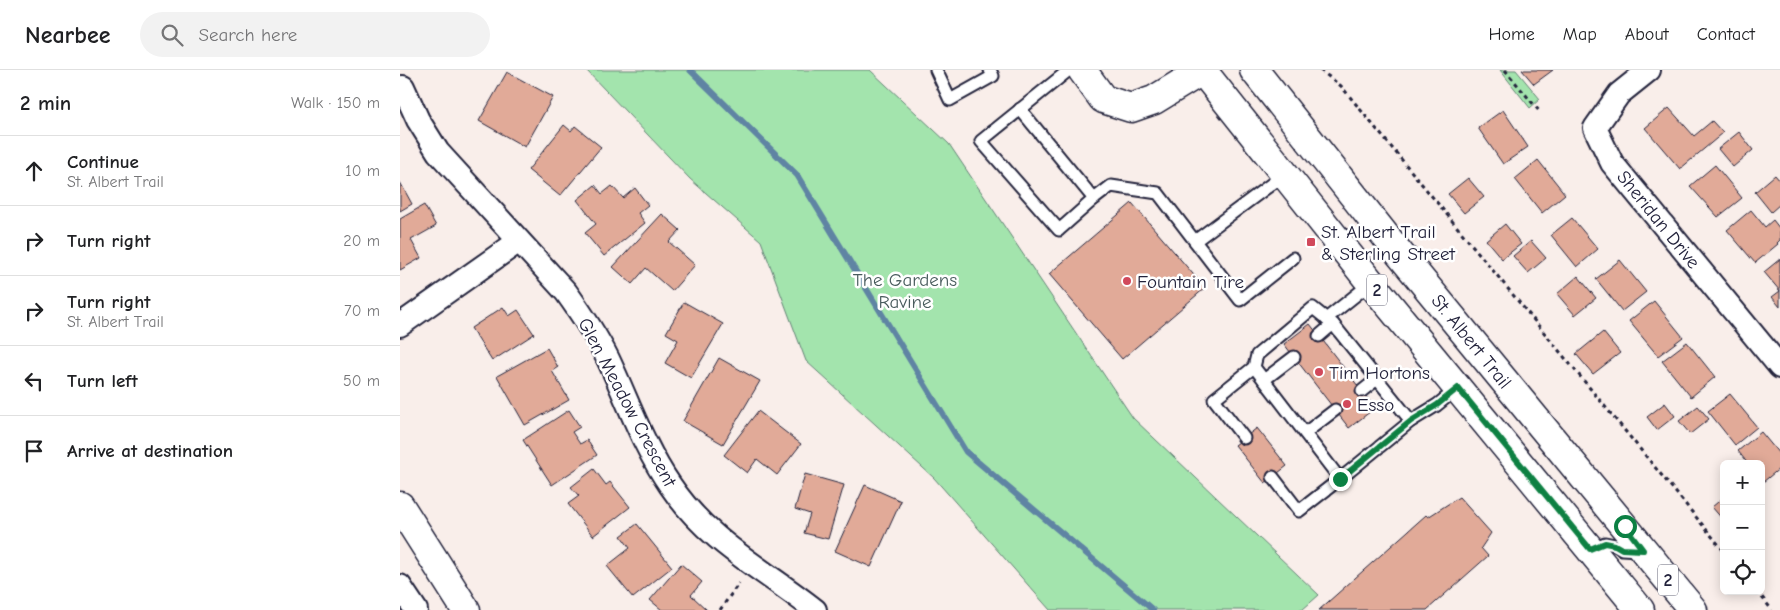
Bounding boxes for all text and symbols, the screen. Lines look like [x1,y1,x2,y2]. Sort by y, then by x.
search box [140,12,490,57]
text: Nearbee [25,21,110,49]
icon: search [158,21,186,49]
text: Search here [198,24,297,46]
text: Home [1488,24,1535,45]
text: Map [1563,24,1597,45]
text: About [1625,24,1669,45]
text: Contact [1697,24,1755,45]
text: 2 min [20,91,71,115]
text: Walk · 150 m [291,94,380,112]
text: Continue [67,151,139,173]
icon: ahead [20,157,48,185]
text: 10 m [345,162,380,180]
street label: Sheridan Drive [1612,166,1704,273]
text: St. Albert Trail [67,173,164,191]
place label: St. Albert Trail & Sterling Street [1321,221,1456,265]
icon: right [20,227,48,255]
text: Turn right [67,230,151,252]
text: 20 m [343,232,380,250]
marker: St. Albert Trail & Sterling Street [1305,236,1317,248]
park label: The Gardens Ravine [853,269,957,313]
place label: Fountain Tire [1137,271,1244,293]
road number: 2 [1367,274,1387,306]
marker: Fountain Tire [1121,275,1133,287]
street label: St. Albert Trail [1427,290,1516,393]
text: Turn right [67,291,151,313]
icon: right [20,297,48,325]
text: 70 m [344,302,380,320]
text: St. Albert Trail [67,313,164,331]
street label: Glen Meadow Crescent [573,314,681,491]
place label: Tim Hortons [1329,362,1430,384]
marker: Tim Hortons [1313,366,1325,378]
icon: left [20,367,48,395]
text: Turn left [67,370,138,392]
text: 50 m [343,372,380,390]
place label: Esso [1357,394,1394,416]
marker: Esso [1341,398,1353,410]
icon: arrive [20,437,48,465]
text: Arrive at destination [67,440,233,462]
map controls [1720,460,1765,595]
button: + [1720,460,1765,505]
route end [1329,468,1352,491]
button: − [1720,505,1765,550]
route start [1614,515,1637,538]
button: locate [1720,550,1765,595]
road number: 2 [1658,564,1678,596]

